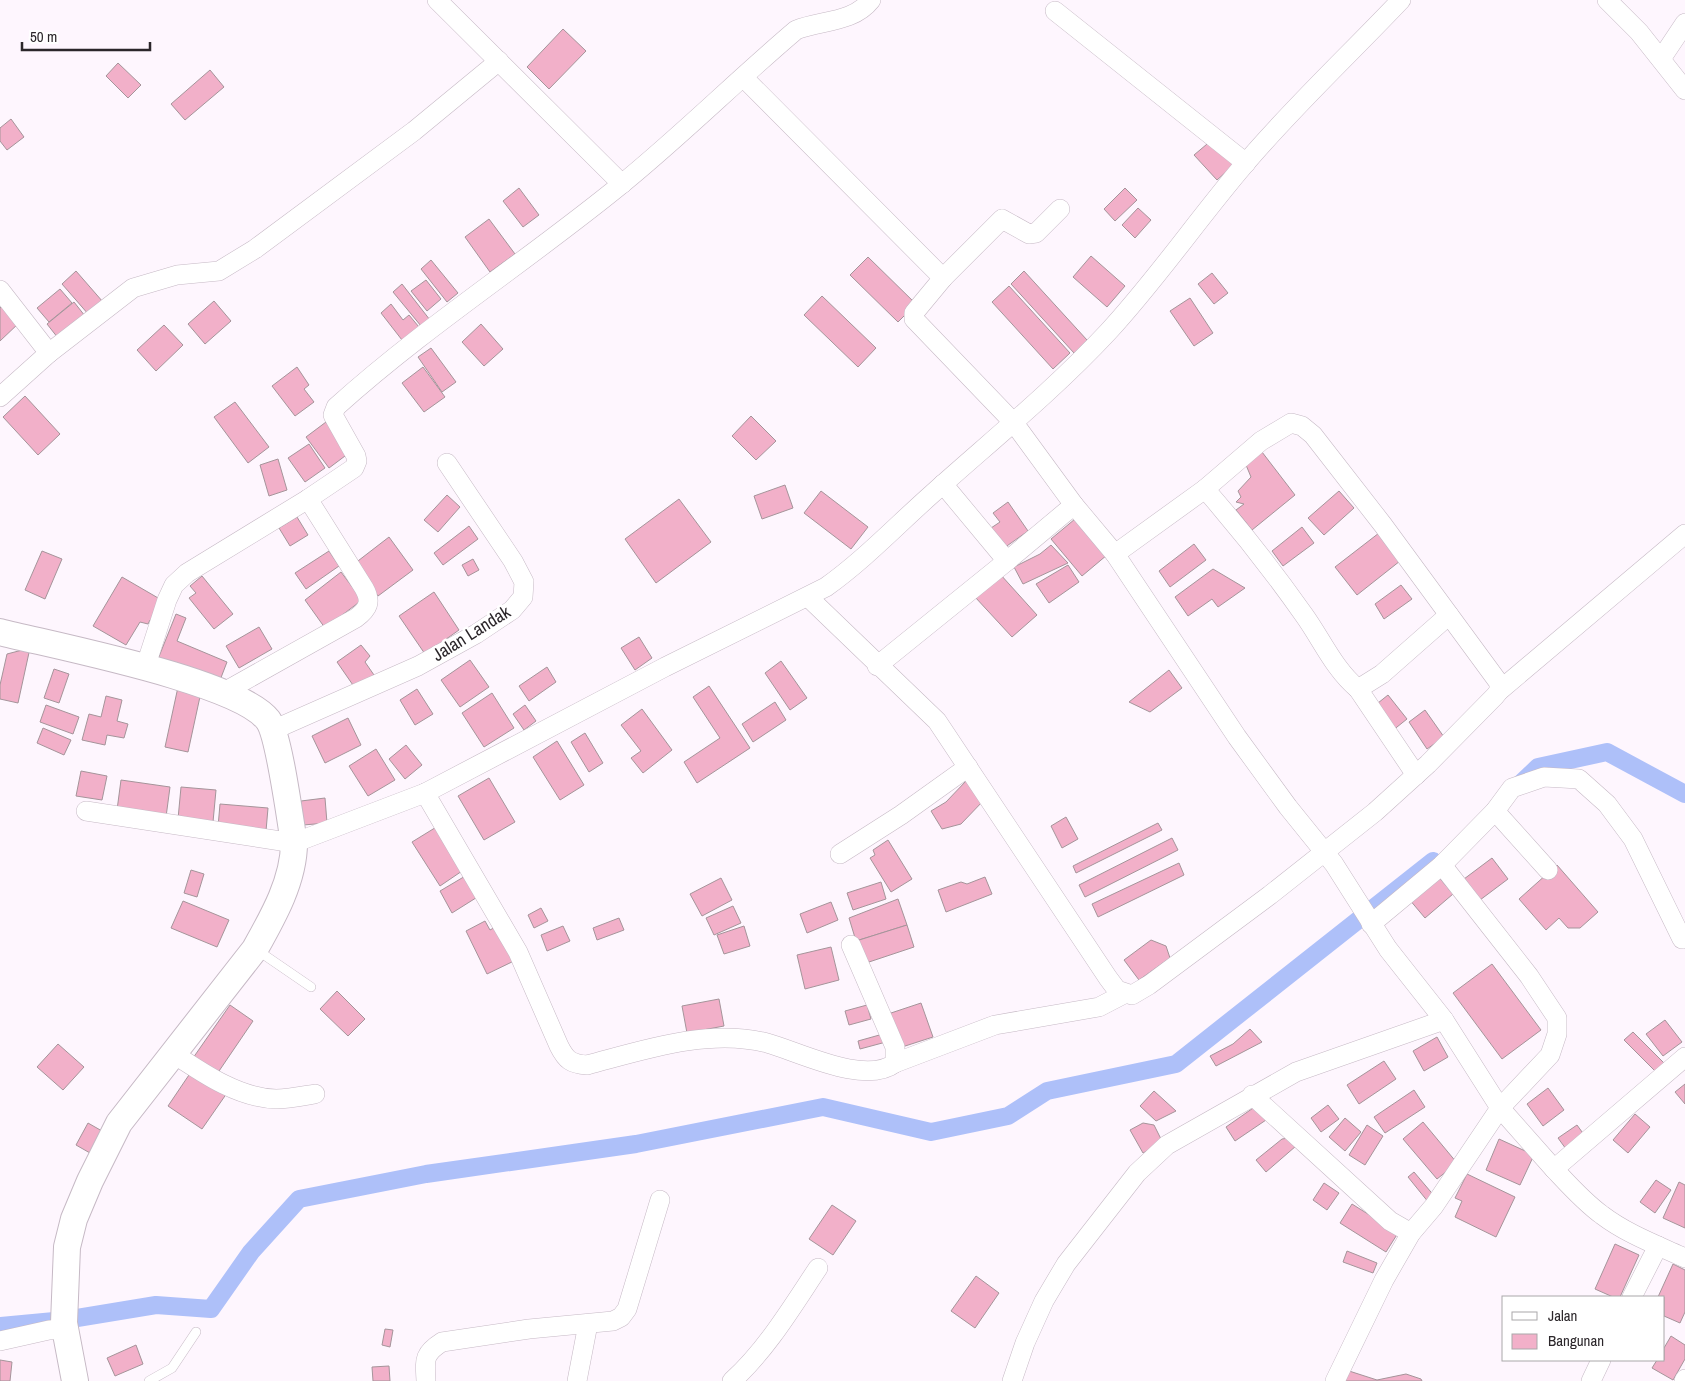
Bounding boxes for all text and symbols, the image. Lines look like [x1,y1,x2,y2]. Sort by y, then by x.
scale bar [22,20,150,52]
text: 50 m [30,26,57,47]
street label: Jalan Landak [427,599,515,667]
legend [1502,1296,1665,1361]
text: Jalan [1548,1305,1577,1326]
text: Bangunan [1548,1330,1604,1351]

